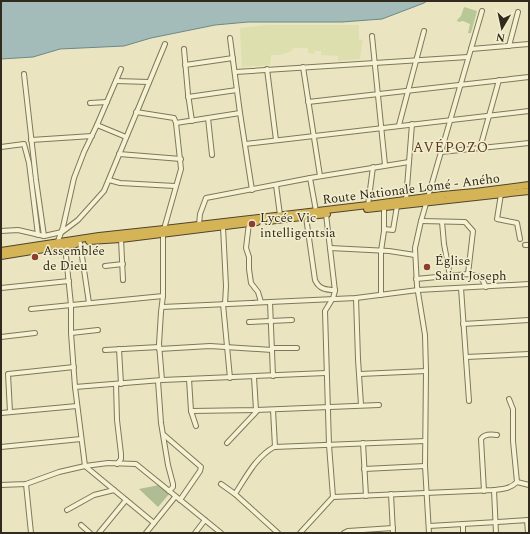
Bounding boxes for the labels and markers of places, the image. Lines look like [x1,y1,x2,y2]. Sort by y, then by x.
place label: Lycée Vic intelligentsia [260,208,336,243]
marker: Lycée Vic intelligentsia [247,219,257,229]
place label: Assemblée de Dieu [43,241,105,276]
place label: Église Saint Joseph [435,251,507,286]
marker: Assemblée de Dieu [30,252,40,262]
marker: Église Saint Joseph [422,262,432,272]

